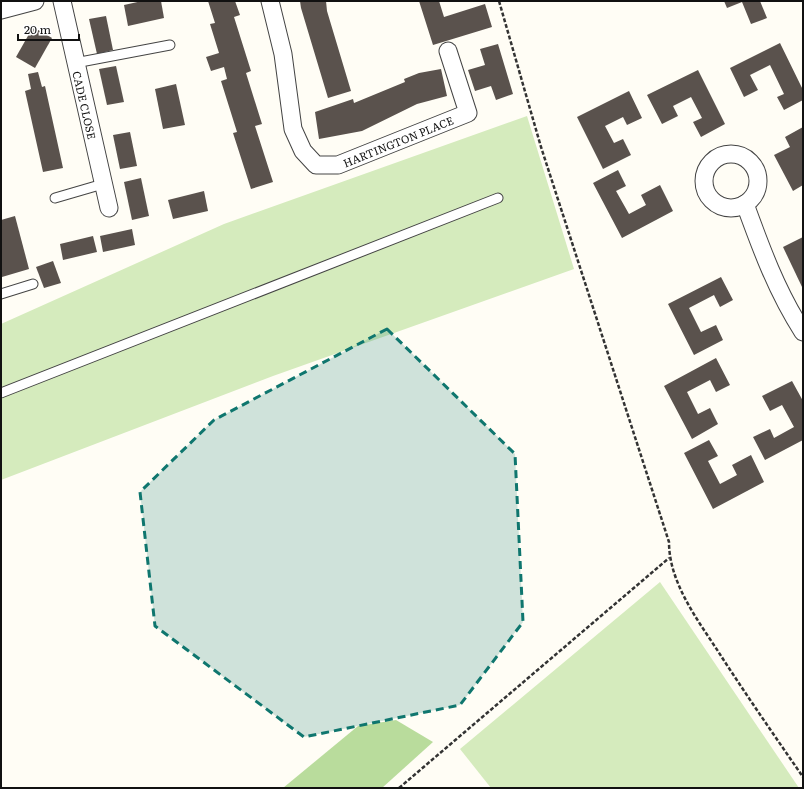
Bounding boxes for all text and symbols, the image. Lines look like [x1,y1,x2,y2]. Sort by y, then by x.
scale bar [18,16,79,42]
text: 20 m [24,20,51,38]
street label: CADE CLOSE [69,69,101,141]
street label: HARTINGTON PLACE [340,112,456,170]

